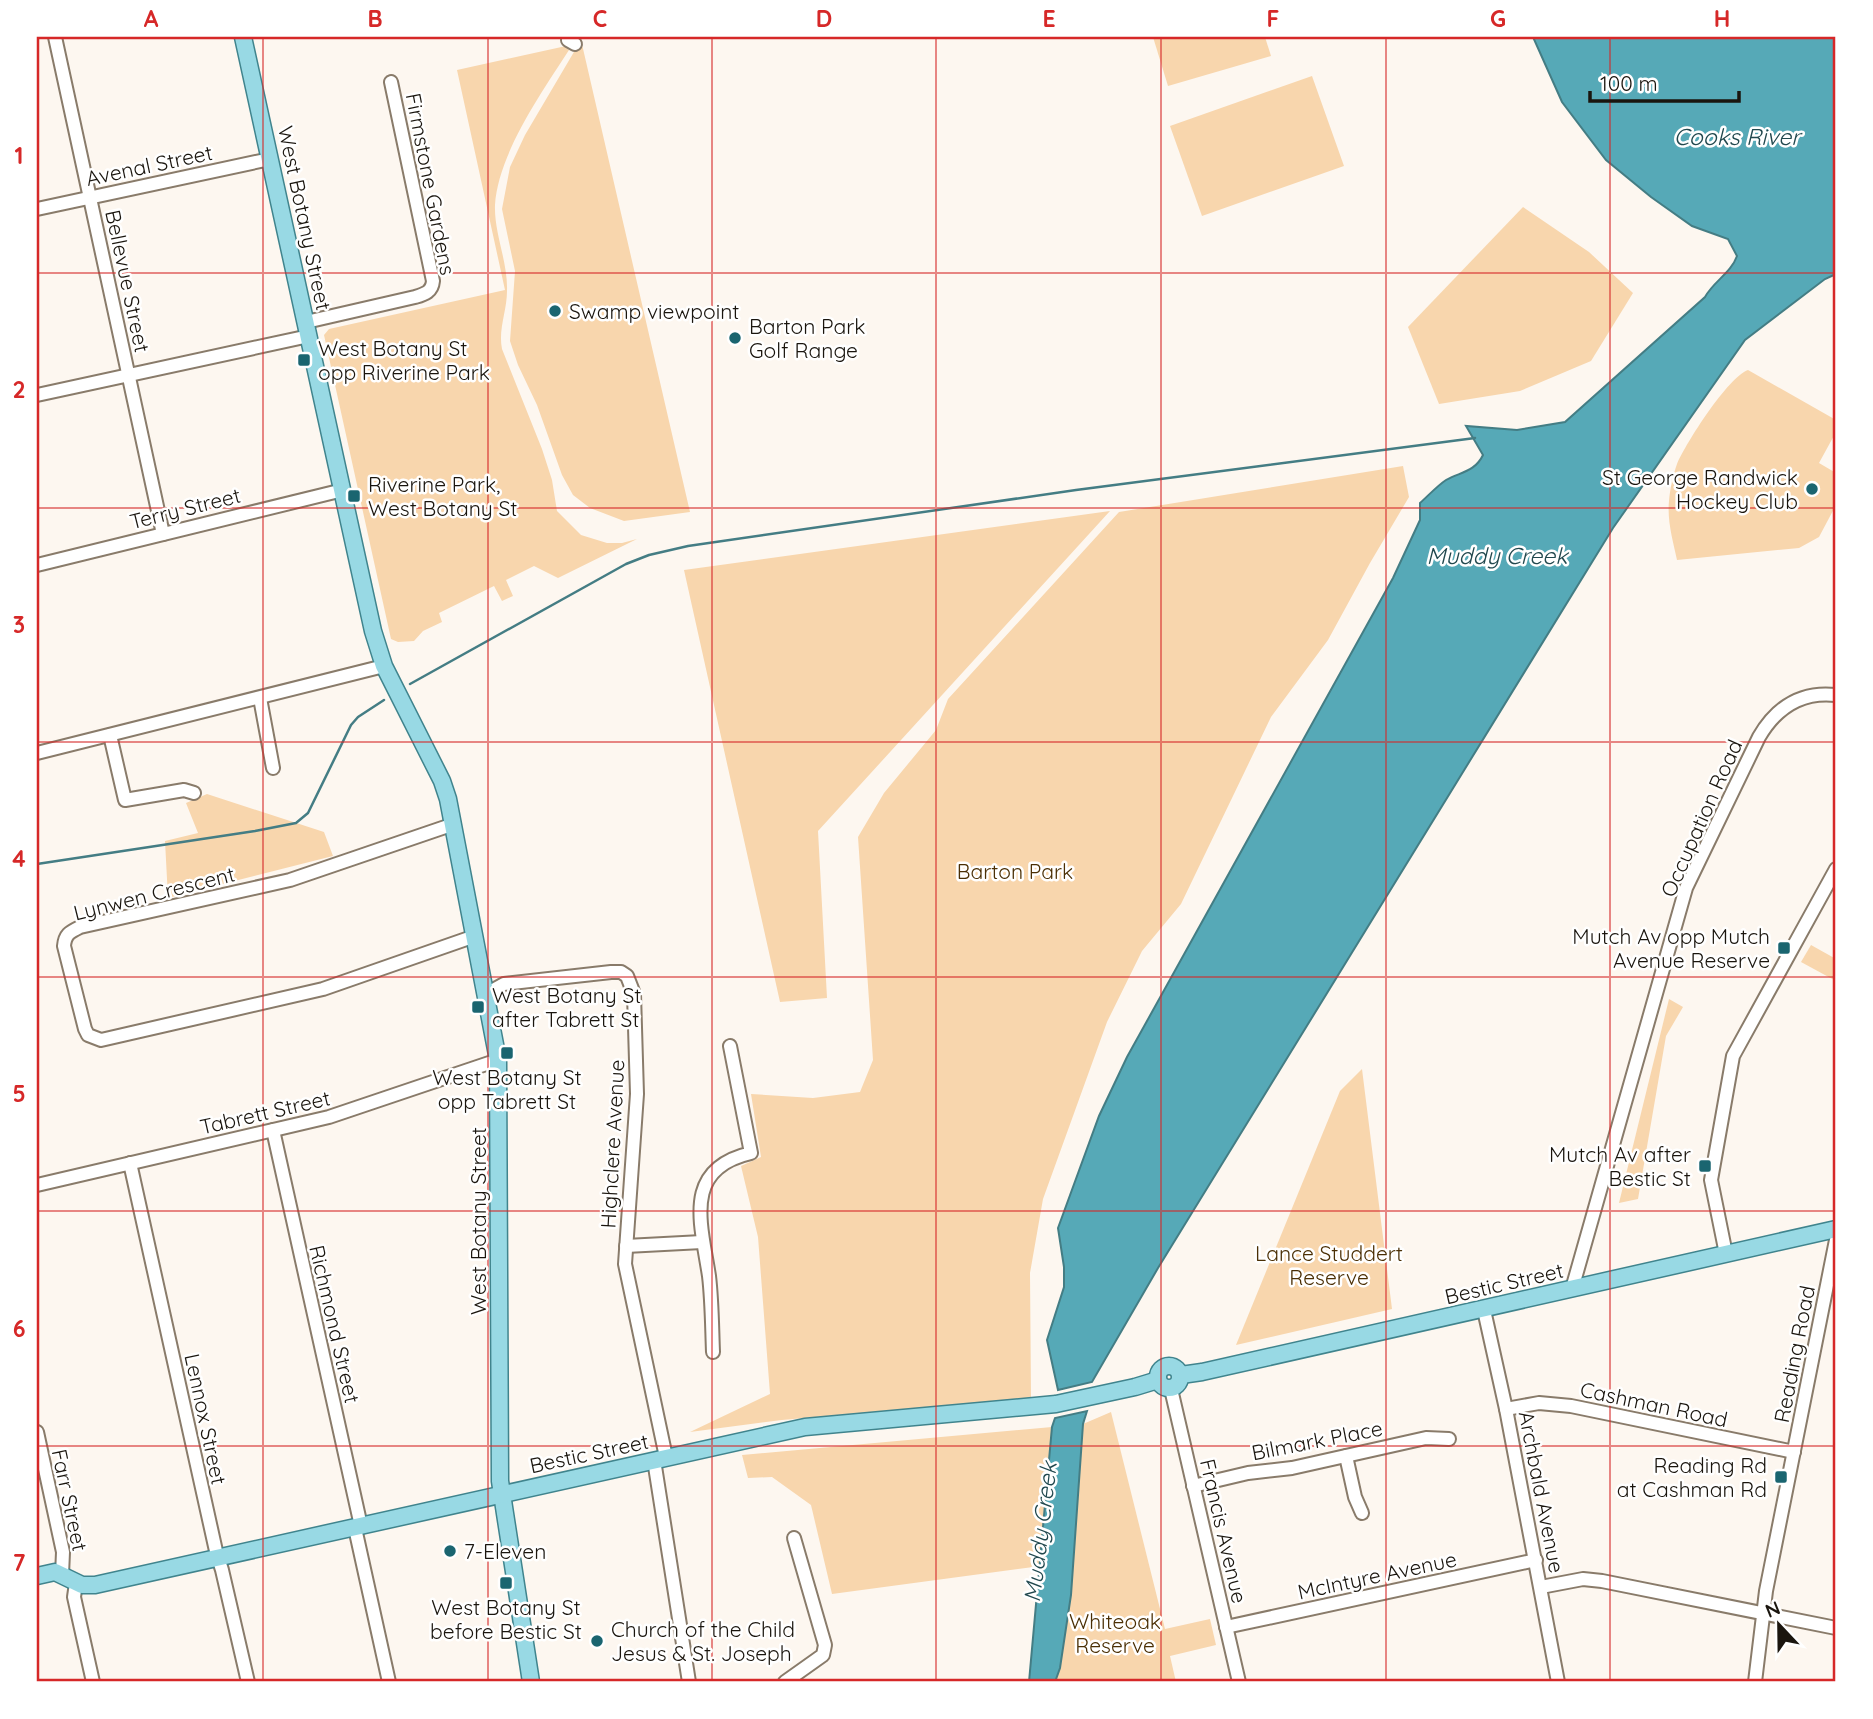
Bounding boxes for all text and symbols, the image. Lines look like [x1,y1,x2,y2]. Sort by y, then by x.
text: A [144,4,159,33]
text: B [367,4,383,33]
text: C [593,4,607,33]
text: D [816,4,832,33]
text: E [1042,4,1056,33]
text: F [1267,4,1279,33]
text: G [1490,4,1506,33]
text: H [1714,4,1730,33]
scale bar [1590,60,1738,104]
text: 100 m [1600,70,1658,96]
street label: Firmstone Gardens [401,91,461,277]
water label: Cooks River [1674,122,1803,151]
street label: West Botany Street [273,123,337,313]
street label: Avenal Street [83,139,215,191]
text: 1 [15,141,23,170]
street label: Bellevue Street [100,207,156,355]
place label: Swamp viewpoint [569,298,739,324]
marker: Swamp viewpoint [547,303,563,319]
place label: Barton Park Golf Range [749,313,866,363]
marker: Barton Park Golf Range [727,330,743,346]
place label: West Botany St opp Riverine Park [318,335,490,385]
marker: West Botany St opp Riverine Park [296,352,312,368]
text: 2 [12,375,26,404]
place label: St George Randwick Hockey Club [1602,464,1798,514]
place label: Riverine Park, West Botany St [368,471,517,521]
marker: St George Randwick Hockey Club [1804,481,1820,497]
street label: Terry Street [127,482,243,534]
marker: Riverine Park, West Botany St [346,488,362,504]
water label: Muddy Creek [1427,541,1569,570]
text: 3 [13,610,25,639]
street label: Occupation Road [1655,735,1747,901]
text: 4 [12,844,26,873]
park label: Barton Park [957,858,1073,884]
street label: Lynwen Crescent [71,860,237,926]
place label: Mutch Av opp Mutch Avenue Reserve [1572,923,1770,973]
marker: Mutch Av opp Mutch Avenue Reserve [1776,940,1792,956]
place label: West Botany St after Tabrett St [492,982,641,1032]
marker: West Botany St after Tabrett St [470,999,486,1015]
marker: West Botany St opp Tabrett St [499,1045,515,1061]
street label: Highclere Avenue [595,1059,629,1229]
place label: West Botany St opp Tabrett St [432,1064,582,1114]
text: 5 [12,1079,26,1108]
street label: Tabrett Street [197,1084,333,1140]
street label: West Botany Street [465,1127,491,1315]
place label: Mutch Av after Bestic St [1549,1141,1691,1191]
marker: Mutch Av after Bestic St [1697,1158,1713,1174]
park label: Lance Studdert Reserve [1255,1240,1403,1290]
street label: Richmond Street [304,1243,366,1405]
street label: Bestic Street [1442,1257,1566,1309]
street label: Reading Road [1768,1283,1820,1425]
text: 6 [13,1314,25,1343]
street label: Lennox Street [179,1351,233,1487]
street label: Cashman Road [1578,1376,1730,1432]
street label: Archbald Avenue [1514,1409,1570,1575]
street label: Bilmark Place [1249,1415,1385,1465]
street label: Bestic Street [527,1428,651,1478]
street label: Farr Street [47,1447,93,1553]
place label: Reading Rd at Cashman Rd [1617,1452,1767,1502]
street label: Francis Avenue [1195,1456,1253,1606]
water label: Muddy Creek [1017,1459,1063,1604]
marker: Reading Rd at Cashman Rd [1773,1469,1789,1485]
place label: 7-Eleven [464,1538,546,1564]
marker: 7-Eleven [442,1543,458,1559]
street label: McIntyre Avenue [1295,1545,1459,1605]
text: 7 [13,1548,26,1577]
marker: West Botany St before Bestic St [498,1575,514,1591]
north arrow [1744,1590,1814,1660]
place label: West Botany St before Bestic St [430,1594,582,1644]
text: N [1762,1595,1784,1623]
park label: Whiteoak Reserve [1069,1608,1161,1658]
place label: Church of the Child Jesus & St. Joseph [611,1616,795,1666]
marker: Church of the Child Jesus & St. Joseph [589,1633,605,1649]

